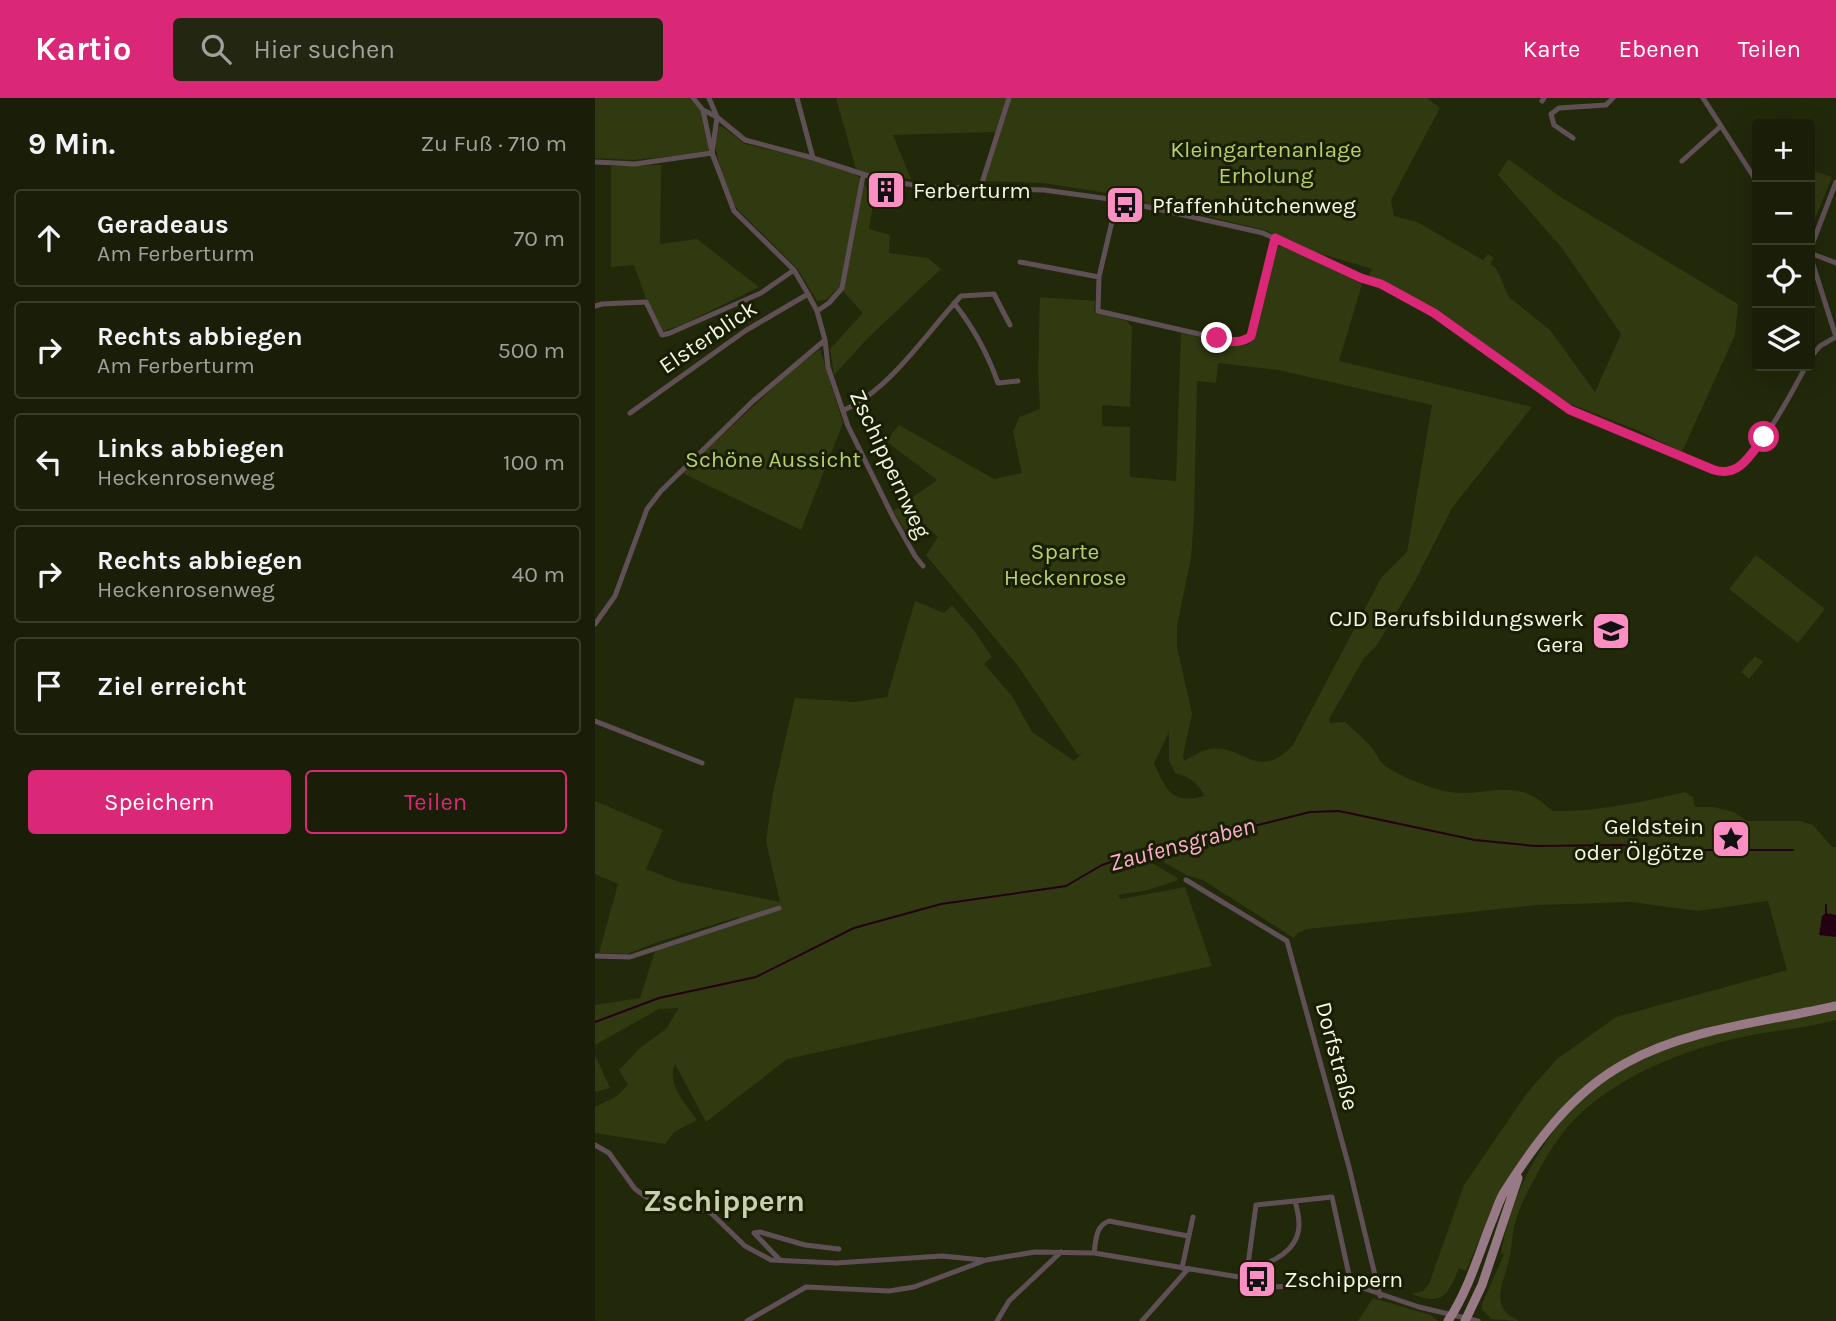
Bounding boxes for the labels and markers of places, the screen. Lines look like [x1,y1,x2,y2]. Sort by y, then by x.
building icon: Ferberturm [865,169,907,211]
place label: Ferberturm [913,177,1031,204]
bus stop icon: Pfaffenhütchenweg [1104,184,1146,226]
place label: Pfaffenhütchenweg [1152,192,1356,219]
place label: CJD Berufsbildungswerk Gera [1329,605,1584,658]
school or university icon: CJD Berufsbildungswerk Gera [1590,610,1632,652]
place label: Geldstein oder Ölgötze [1574,813,1704,866]
place icon: Geldstein oder Ölgötze [1710,818,1752,860]
bus stop icon: Zschippern [1236,1258,1278,1300]
place label: Zschippern [1284,1266,1403,1293]

